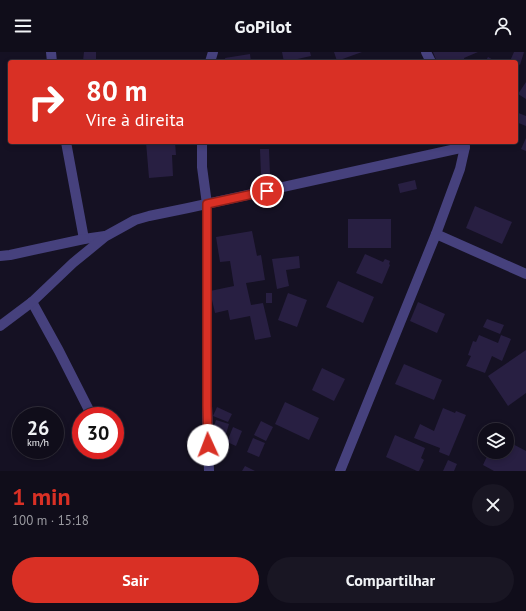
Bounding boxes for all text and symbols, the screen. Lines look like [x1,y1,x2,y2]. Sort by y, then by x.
icon: menu [12,15,34,37]
text: GoPilot [234,15,292,38]
icon: person [492,15,514,37]
text: 80 m [86,72,147,109]
icon: right [20,76,72,128]
text: Vire à direita [86,108,184,131]
pin [250,174,284,208]
icon: arrive [256,180,278,202]
speed limit sign: 30 [72,407,124,459]
text: 26 [27,415,49,441]
map controls [478,423,514,459]
button: layers [478,423,514,459]
position arrow [187,424,229,466]
text: km/h [27,436,49,449]
text: 1 min [12,481,71,512]
button: close [472,484,514,526]
text: 100 m · 15:18 [12,512,89,529]
button: Sair [12,557,259,603]
button: Compartilhar [267,557,514,603]

